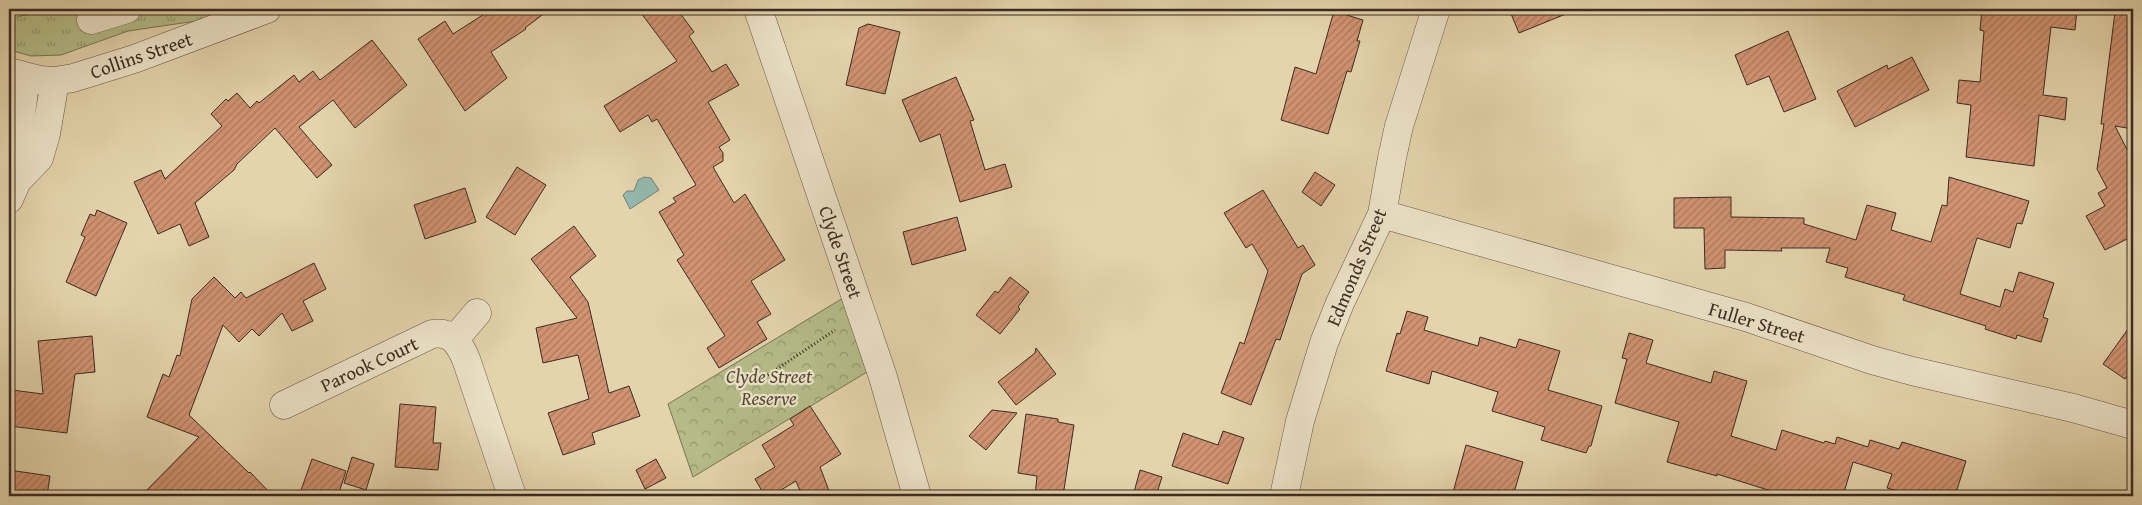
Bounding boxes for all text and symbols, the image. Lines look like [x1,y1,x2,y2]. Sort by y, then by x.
street label: Collins Street [86,24,196,86]
street label: Clyde Street [812,202,870,302]
street label: Edmonds Street [1319,203,1394,330]
street label: Fuller Street [1705,294,1809,350]
street label: Parook Court [316,329,423,399]
park label: Clyde Street Reserve [726,362,813,412]

